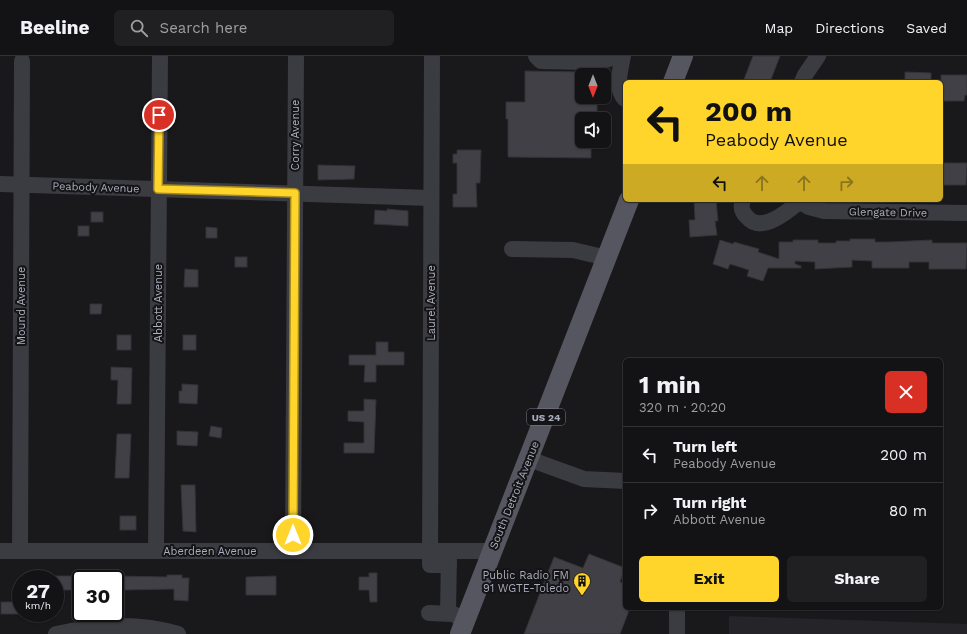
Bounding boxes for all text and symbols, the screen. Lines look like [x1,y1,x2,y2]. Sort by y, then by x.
search box [114,10,394,46]
text: Beeline [20,16,90,39]
icon: search [128,17,150,39]
text: Search here [160,19,247,37]
text: Map [765,20,793,36]
text: Directions [815,20,884,36]
text: Saved [906,20,947,36]
north arrow [575,68,611,104]
map controls [575,68,611,148]
text: 200 m [705,95,792,128]
icon: left [639,96,691,148]
pin [142,98,176,132]
street label: Corry Avenue [289,100,302,170]
icon: arrive [148,104,170,126]
button: sound [575,112,611,148]
text: Peabody Avenue [705,129,848,150]
icon: left [709,172,731,194]
icon: ahead [751,172,773,194]
icon: ahead [793,172,815,194]
icon: right [835,172,857,194]
street label: Peabody Avenue [52,179,140,196]
street label: Glengate Drive [849,205,927,220]
street label: Abbott Avenue [152,264,165,342]
street label: Laurel Avenue [425,265,438,341]
street label: Mound Avenue [15,267,28,345]
text: 1 min [639,371,701,399]
button: close [885,371,927,413]
text: 320 m · 20:20 [639,400,726,415]
road number: US 24 [527,409,565,425]
text: Turn left [673,438,737,456]
street label: South Detroit Avenue [487,439,542,551]
icon: left [639,444,661,466]
text: 200 m [880,446,927,464]
text: Peabody Avenue [673,456,776,471]
text: Turn right [673,494,746,512]
icon: right [639,500,661,522]
text: 80 m [889,502,927,520]
text: Abbott Avenue [673,512,766,527]
position arrow [272,514,314,556]
street label: Aberdeen Avenue [163,545,257,558]
button: Exit [639,556,779,602]
button: Share [787,556,927,602]
place label: Public Radio FM 91 WGTE-Toledo [483,569,569,595]
speed limit sign: 30 [72,570,124,622]
building icon: Public Radio FM 91 WGTE-Toledo [572,571,592,596]
text: 27 [26,579,50,603]
text: km/h [25,600,51,611]

